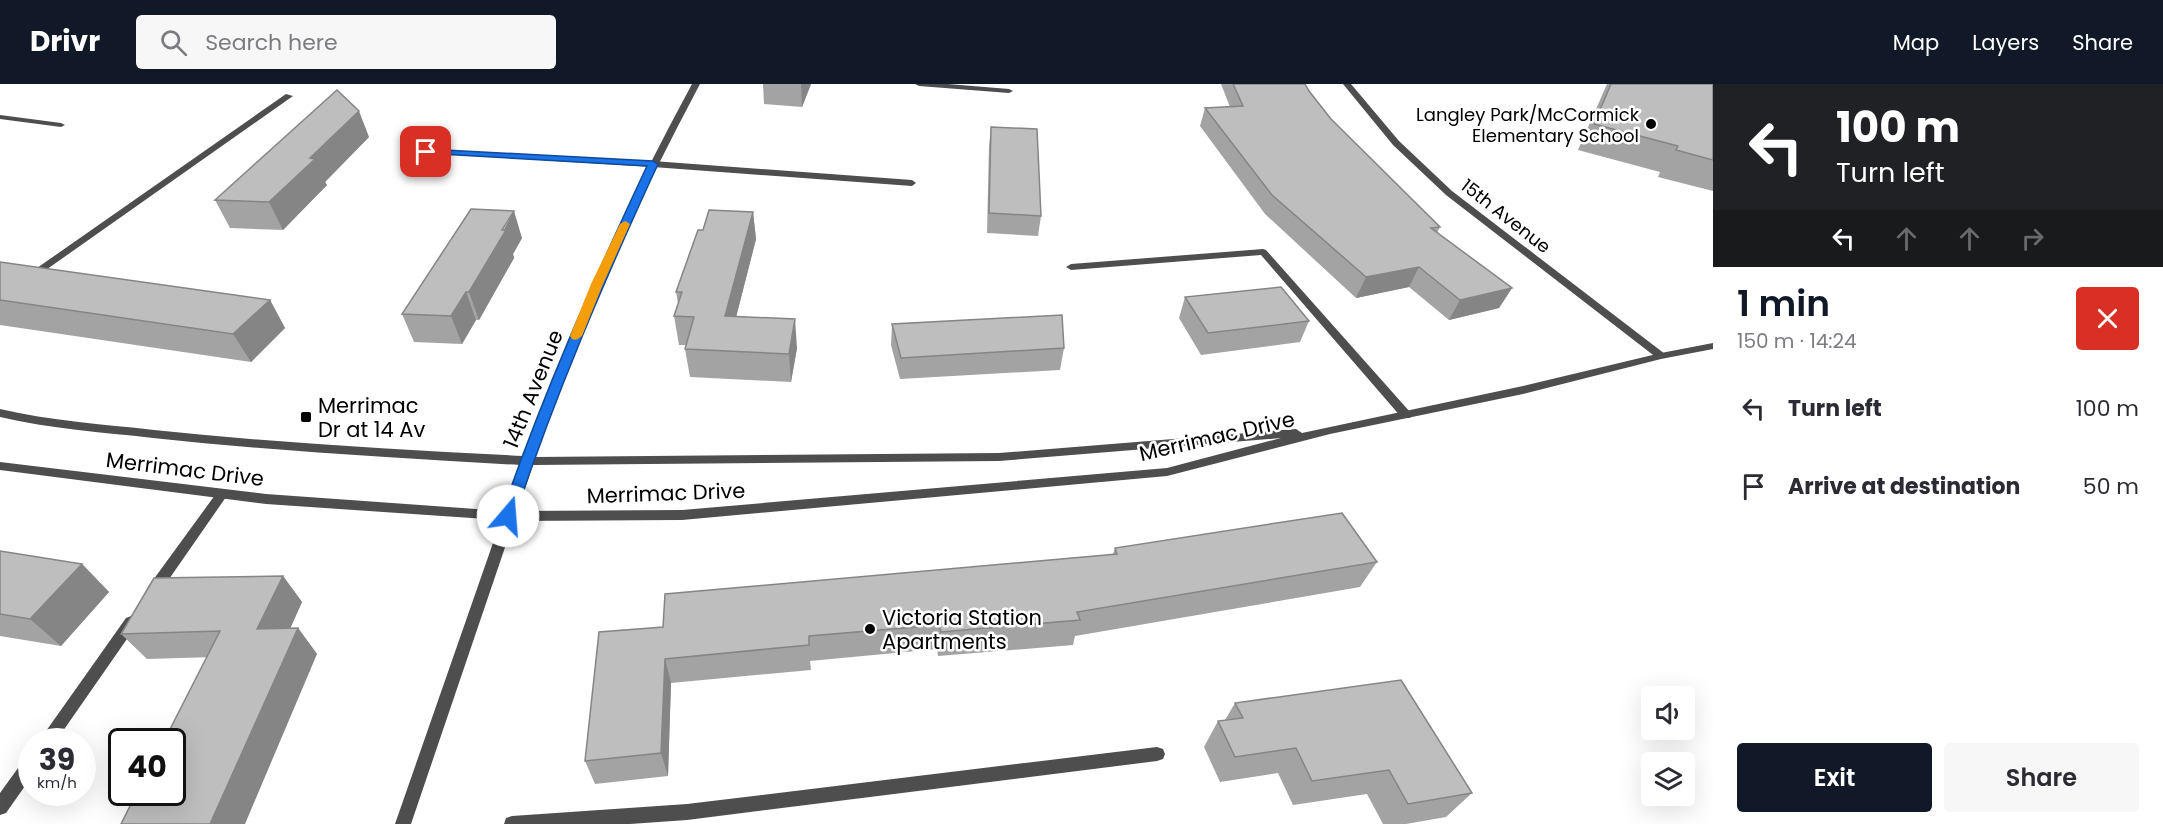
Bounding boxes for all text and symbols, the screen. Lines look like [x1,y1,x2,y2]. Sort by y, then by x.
search box [136,15,556,69]
text: Drivr [30,22,100,61]
icon: search [157,26,190,59]
text: Search here [205,27,338,58]
text: Map [1893,28,1939,57]
text: Layers [1972,28,2039,57]
text: Share [2072,28,2133,57]
text: 100 m [1836,98,1960,157]
place label: Langley Park/McCormick Elementary School [1416,102,1640,148]
icon: left [1737,108,1815,186]
marker: Langley Park/McCormick Elementary School [1644,117,1658,131]
pin [400,126,451,177]
icon: arrive [409,135,442,168]
text: Turn left [1836,154,1945,191]
street label: 15th Avenue [1456,173,1556,259]
icon: left [1827,222,1860,255]
icon: ahead [1890,222,1923,255]
icon: ahead [1953,222,1986,255]
icon: right [2016,222,2049,255]
text: 1 min [1737,278,1830,329]
button: close [2076,287,2139,350]
street label: 14th Avenue [496,325,570,453]
text: 150 m · 14:24 [1737,327,1857,355]
place label: Merrimac Dr at 14 Av [318,391,425,444]
icon: left [1737,392,1770,425]
text: Turn left [1788,393,1882,424]
text: 100 m [2076,393,2139,424]
street label: Merrimac Drive [1136,404,1298,468]
marker: Merrimac Dr at 14 Av [299,410,313,424]
street label: Merrimac Drive [104,445,266,493]
icon: arrive [1737,470,1770,503]
text: Arrive at destination [1788,471,2020,502]
text: 50 m [2083,471,2139,502]
street label: Merrimac Drive [586,476,746,510]
position arrow [476,484,540,548]
place label: Victoria Station Apartments [882,603,1042,656]
marker: Victoria Station Apartments [863,622,877,636]
map controls [1641,686,1695,806]
button: sound [1641,686,1695,740]
speed limit sign: 40 [108,728,186,806]
text: 39 [39,738,75,781]
button: Exit [1737,743,1932,812]
button: Share [1944,743,2139,812]
button: layers [1641,752,1695,806]
text: km/h [37,772,77,793]

